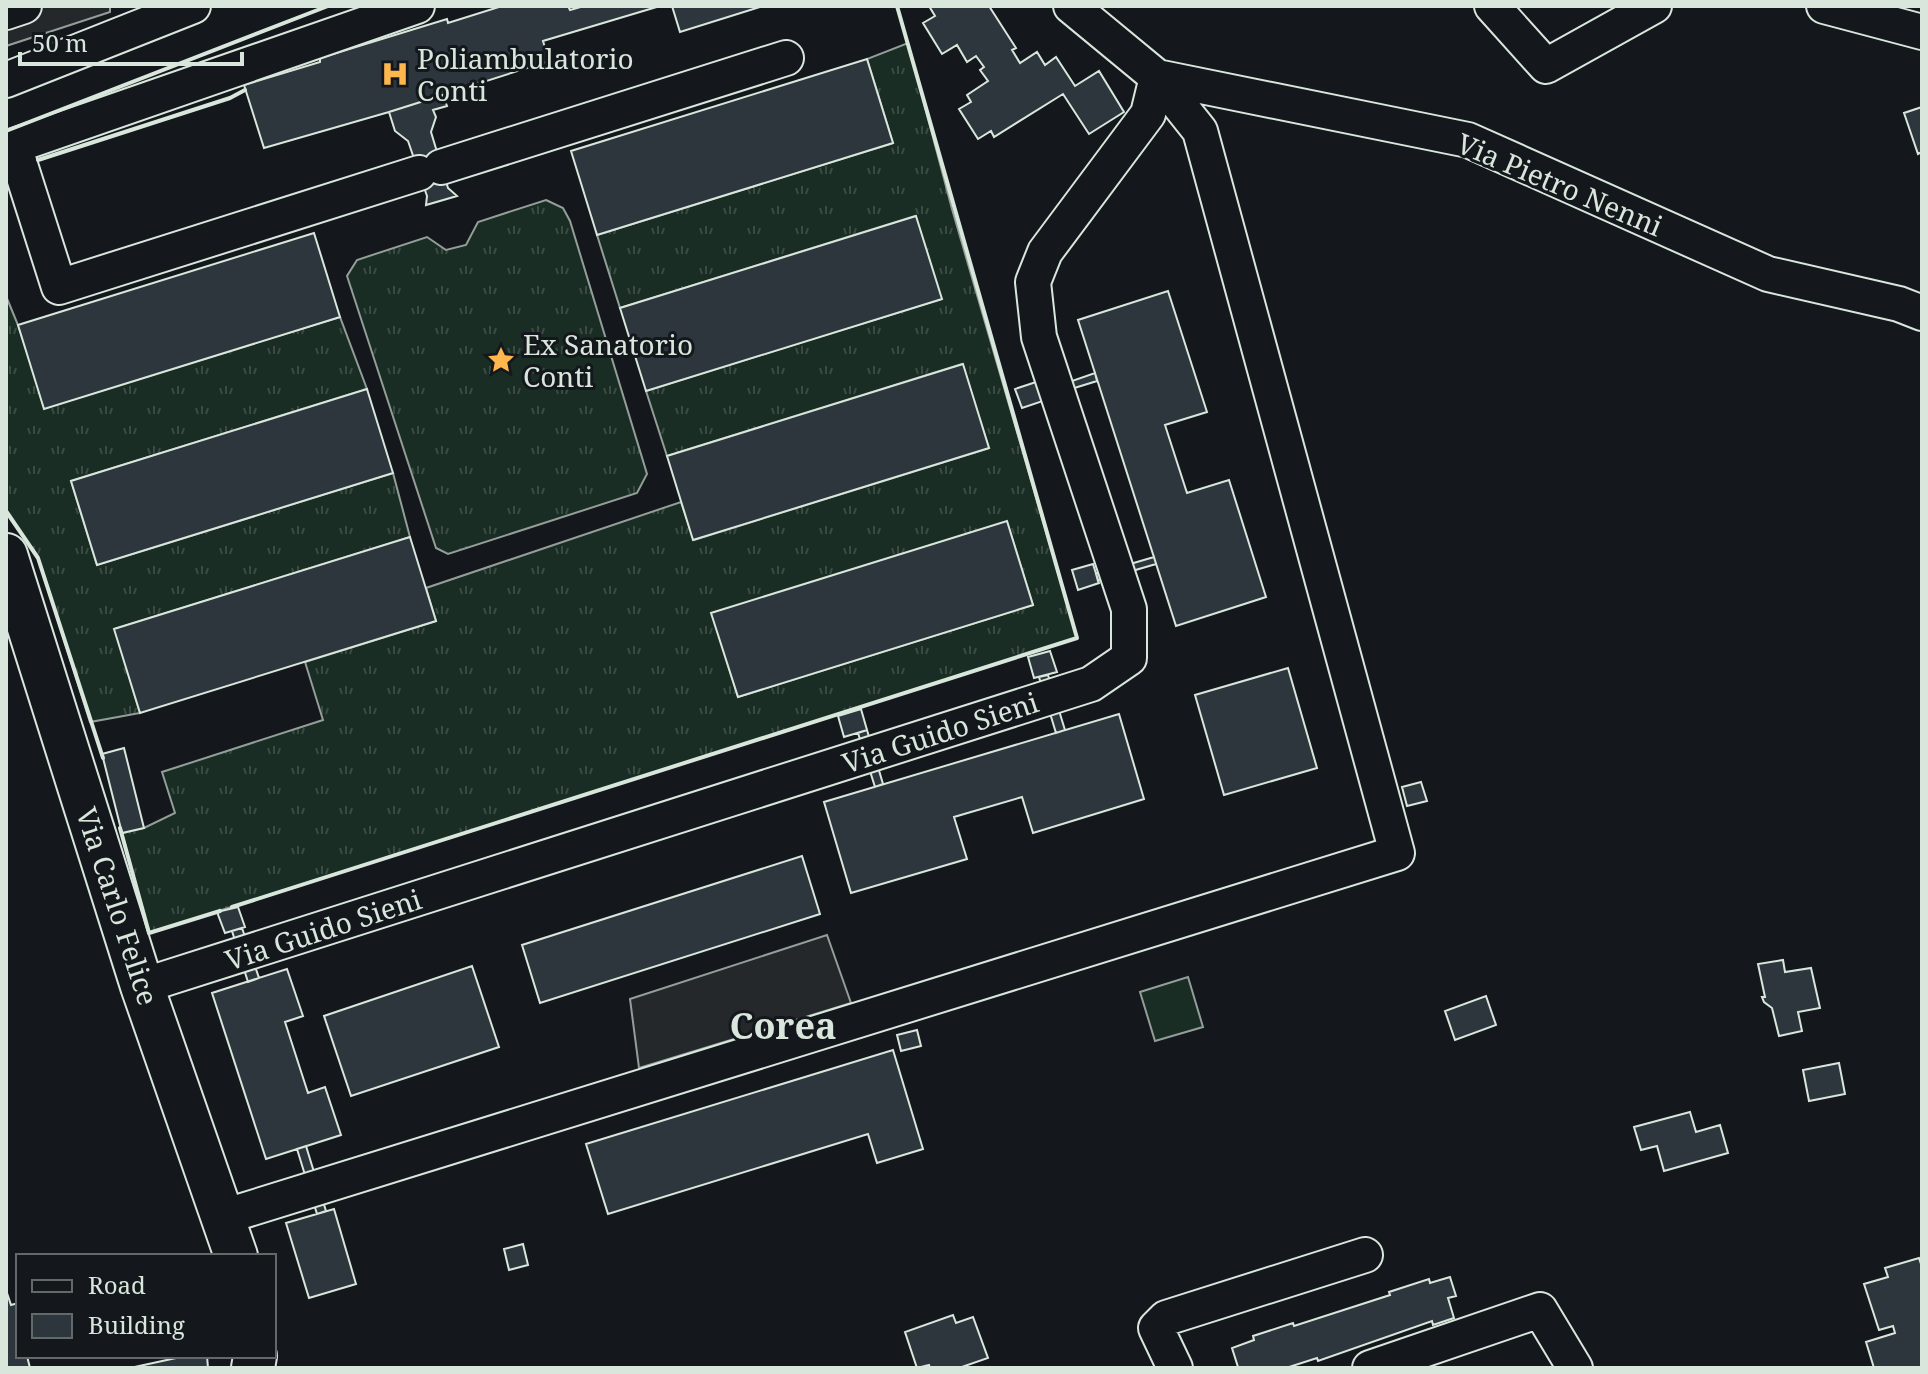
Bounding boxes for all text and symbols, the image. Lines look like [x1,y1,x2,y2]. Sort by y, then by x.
scale bar [20,16,242,66]
text: 50 m [32,26,88,59]
place label: Poliambulatorio Conti [417,39,634,109]
hospital icon: Poliambulatorio Conti [380,59,410,89]
street label: Via Pietro Nenni [1451,124,1669,244]
place label: Ex Sanatorio Conti [523,325,693,395]
place icon: Ex Sanatorio Conti [486,345,516,375]
street label: Via Guido Sieni [837,682,1043,782]
street label: Via Carlo Felice [68,802,168,1010]
street label: Via Guido Sieni [220,879,426,979]
district label: Corea [729,1001,837,1050]
legend [16,1254,276,1358]
text: Road [88,1268,146,1301]
text: Building [88,1308,185,1341]

